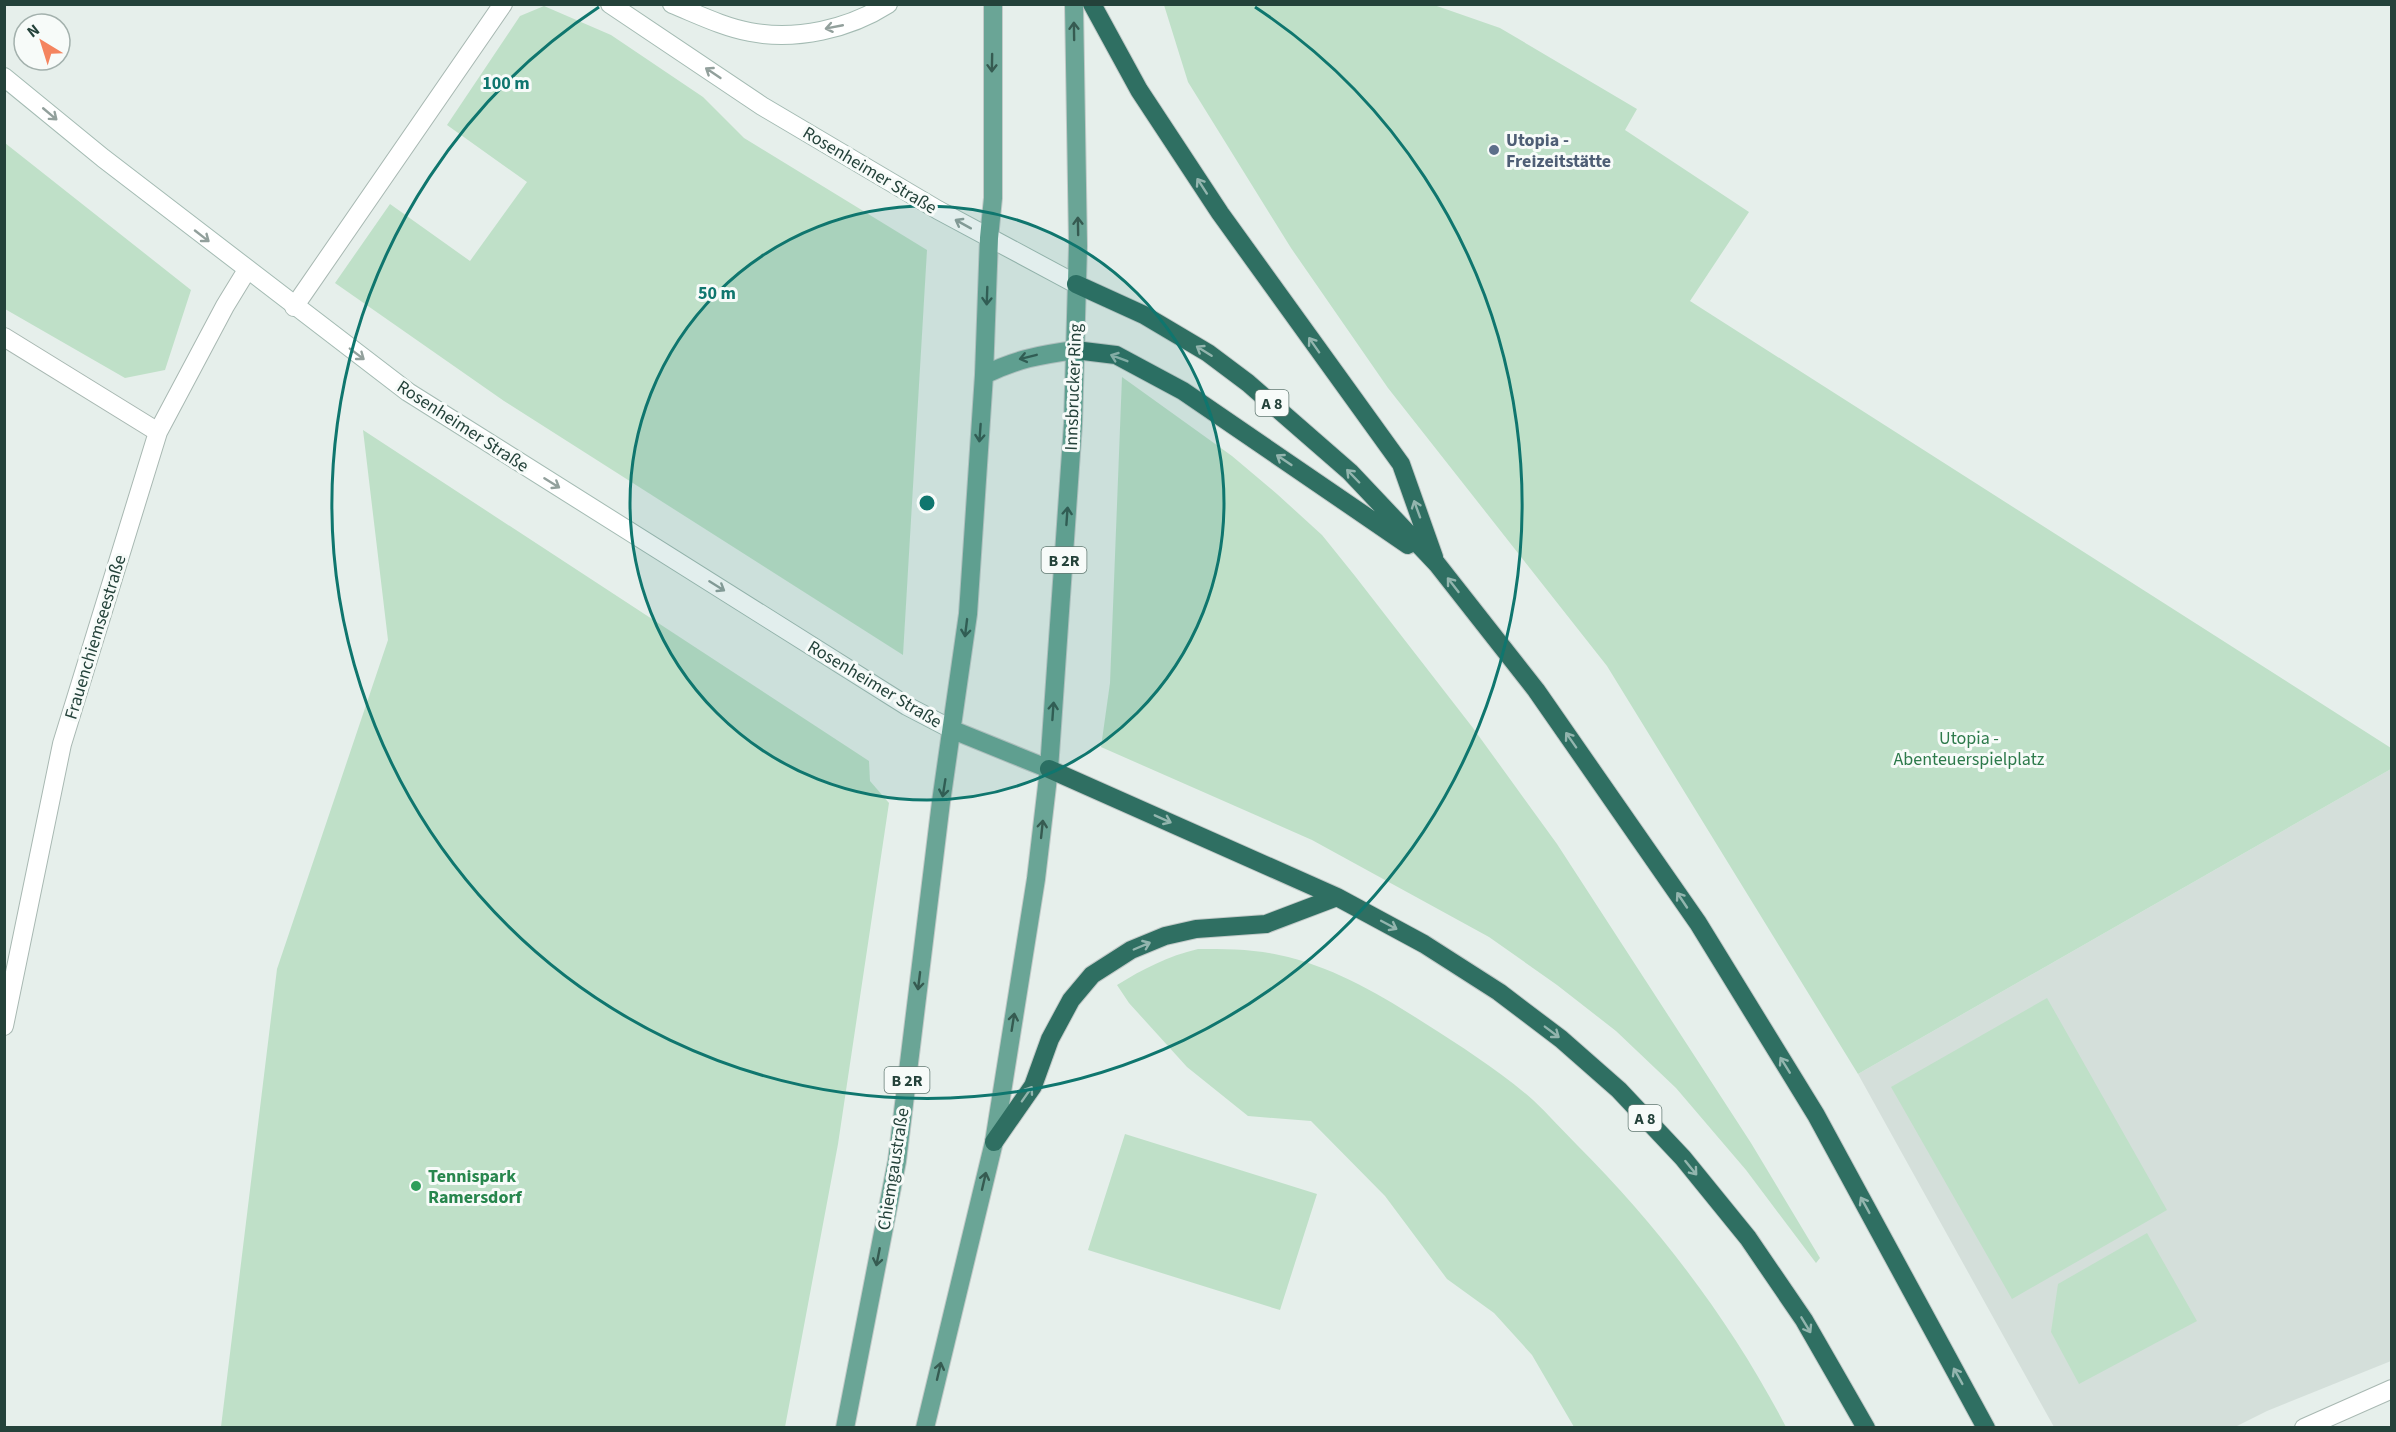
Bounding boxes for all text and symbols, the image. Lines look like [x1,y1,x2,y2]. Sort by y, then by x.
north arrow [12,12,72,72]
text: N [22,19,44,43]
one-way arrow [1069,21,1080,41]
one-way arrow [825,22,845,33]
one-way arrow [986,52,998,72]
one-way arrow [706,67,722,79]
text: 100 m [482,71,530,96]
one-way arrow [42,107,57,121]
street label: Rosenheimer Straße [798,120,942,220]
place label: Utopia - Freizeitstätte [1506,128,1611,174]
marker: Utopia - Freizeitstätte [1487,143,1501,157]
one-way arrow [1196,178,1208,195]
one-way arrow [1072,216,1083,236]
one-way arrow [955,218,973,229]
one-way arrow [194,229,210,242]
text: 50 m [698,281,736,306]
one-way arrow [981,286,993,306]
street label: Innsbrucker Ring [1059,323,1088,451]
one-way arrow [1308,338,1320,354]
one-way arrow [1196,345,1213,357]
one-way arrow [349,348,365,360]
one-way arrow [1111,351,1129,362]
one-way arrow [1019,352,1038,364]
street label: Rosenheimer Straße [392,374,533,478]
road number: A 8 [1256,390,1288,416]
one-way arrow [975,423,986,443]
one-way arrow [1277,454,1293,466]
one-way arrow [1346,468,1361,483]
one-way arrow [543,477,560,489]
centre of rings [917,493,937,513]
one-way arrow [1411,500,1422,519]
one-way arrow [1062,507,1073,527]
road number: B 2R [1042,547,1086,573]
street label: Frauenchiemseestraße [59,552,132,723]
one-way arrow [1447,577,1460,593]
one-way arrow [708,581,725,593]
one-way arrow [960,617,971,637]
street label: Rosenheimer Straße [803,634,947,734]
one-way arrow [1048,701,1059,721]
park label: Utopia - Abenteuerspielplatz [1894,726,2045,772]
one-way arrow [1565,732,1577,749]
one-way arrow [938,778,949,797]
one-way arrow [1154,815,1172,826]
one-way arrow [1037,820,1048,840]
one-way arrow [1676,892,1688,908]
one-way arrow [1380,919,1397,931]
one-way arrow [1132,940,1150,951]
one-way arrow [913,971,924,991]
one-way arrow [1008,1013,1019,1032]
one-way arrow [1543,1025,1559,1038]
one-way arrow [1778,1057,1790,1074]
road number: B 2R [884,1067,930,1093]
one-way arrow [1021,1087,1033,1103]
road number: A 8 [1628,1105,1662,1131]
street label: Chiemgaustraße [871,1106,916,1232]
one-way arrow [1684,1160,1698,1175]
place label: Tennispark Ramersdorf [428,1164,523,1210]
one-way arrow [979,1172,991,1191]
marker: Tennispark Ramersdorf [409,1179,423,1193]
one-way arrow [1859,1197,1871,1214]
one-way arrow [872,1247,883,1267]
one-way arrow [1800,1316,1812,1333]
one-way arrow [933,1361,945,1380]
one-way arrow [1952,1368,1964,1385]

